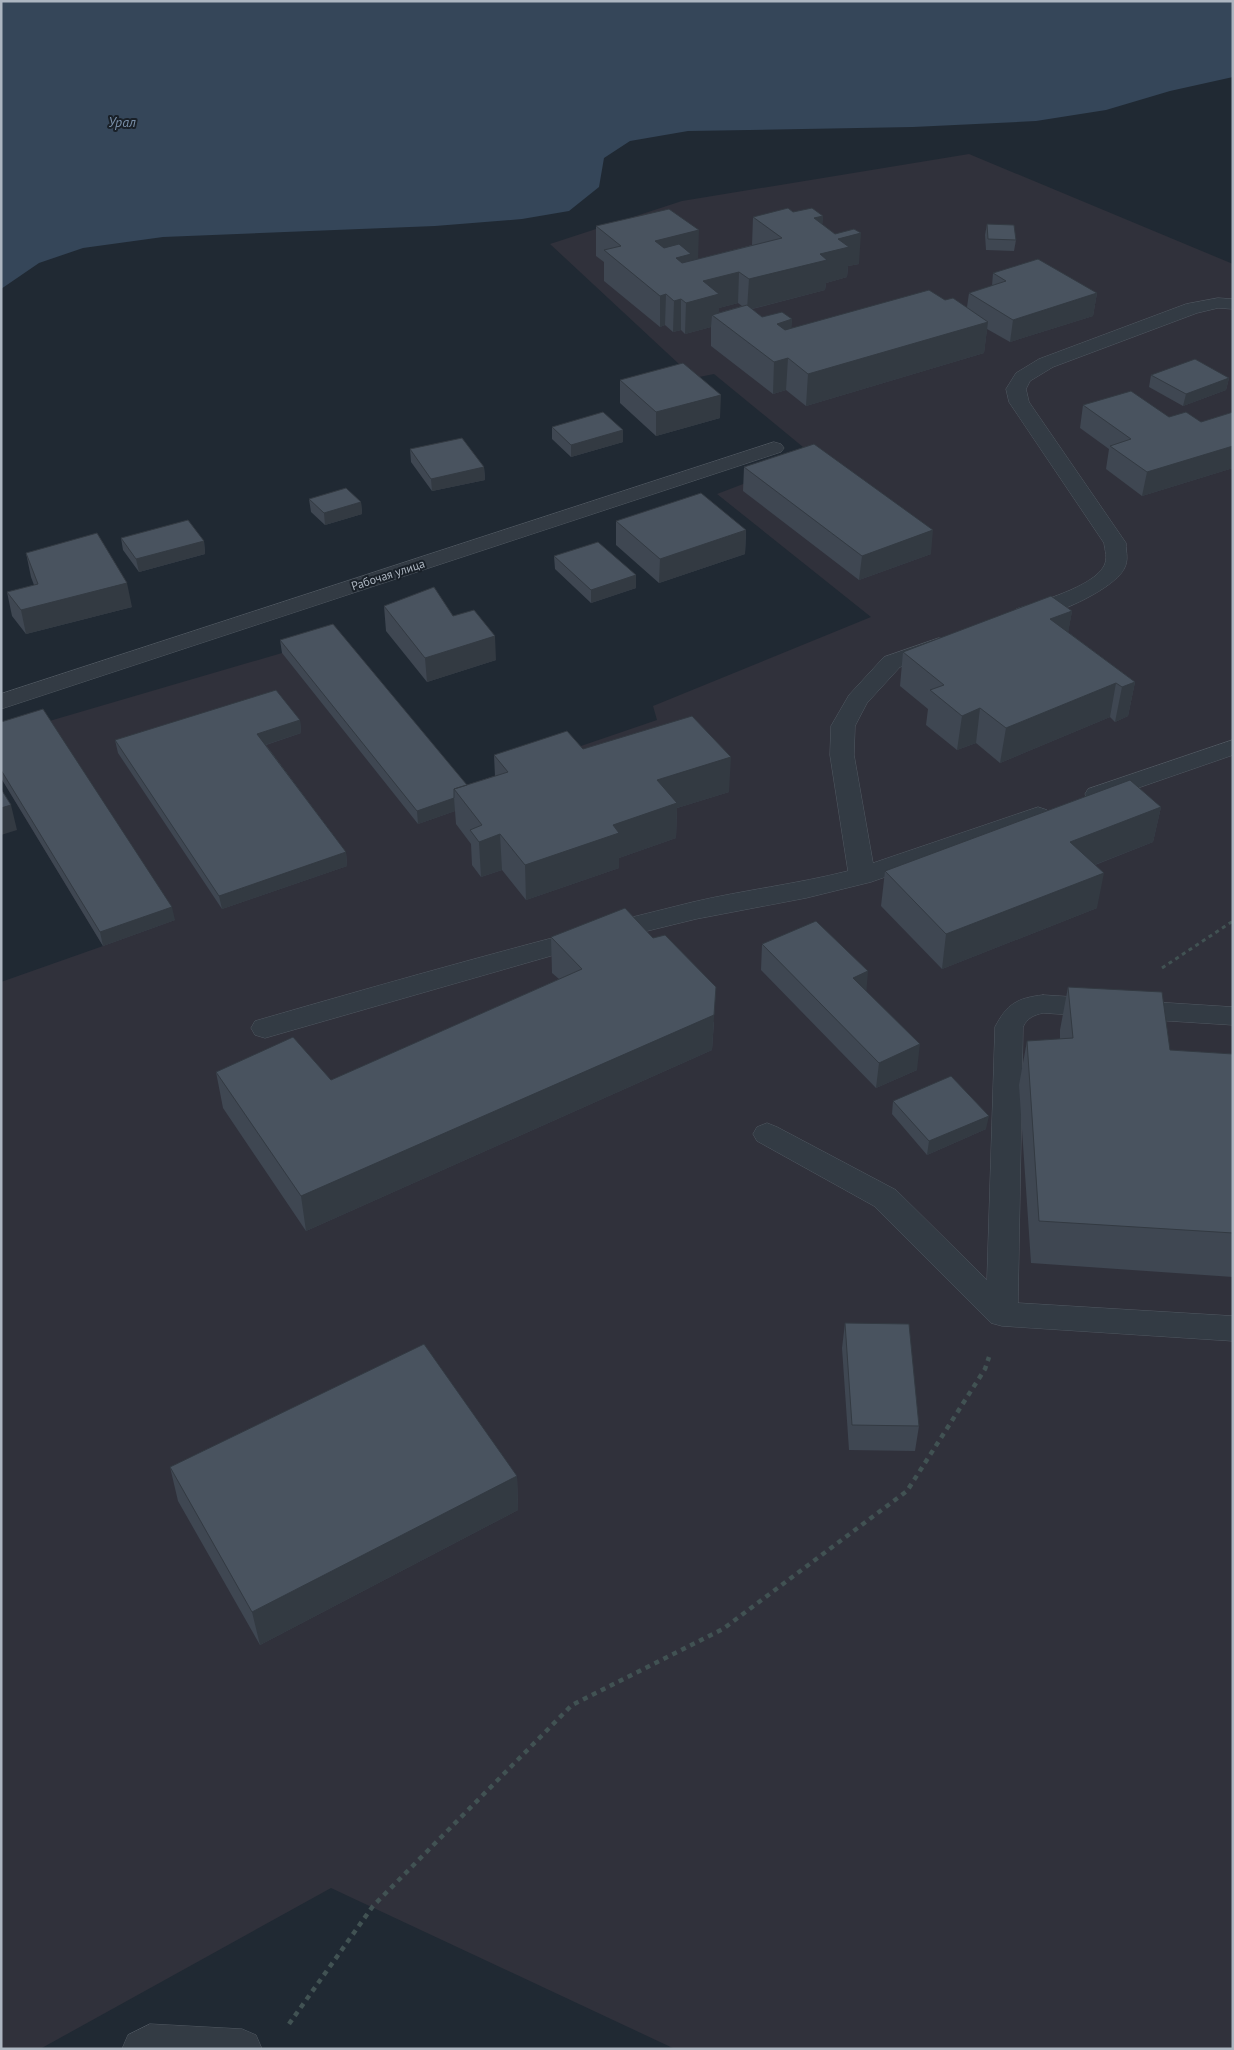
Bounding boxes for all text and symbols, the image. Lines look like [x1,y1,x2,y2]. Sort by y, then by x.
water label: Урал [108,113,136,131]
street label: Рабочая улица [349,556,427,593]

